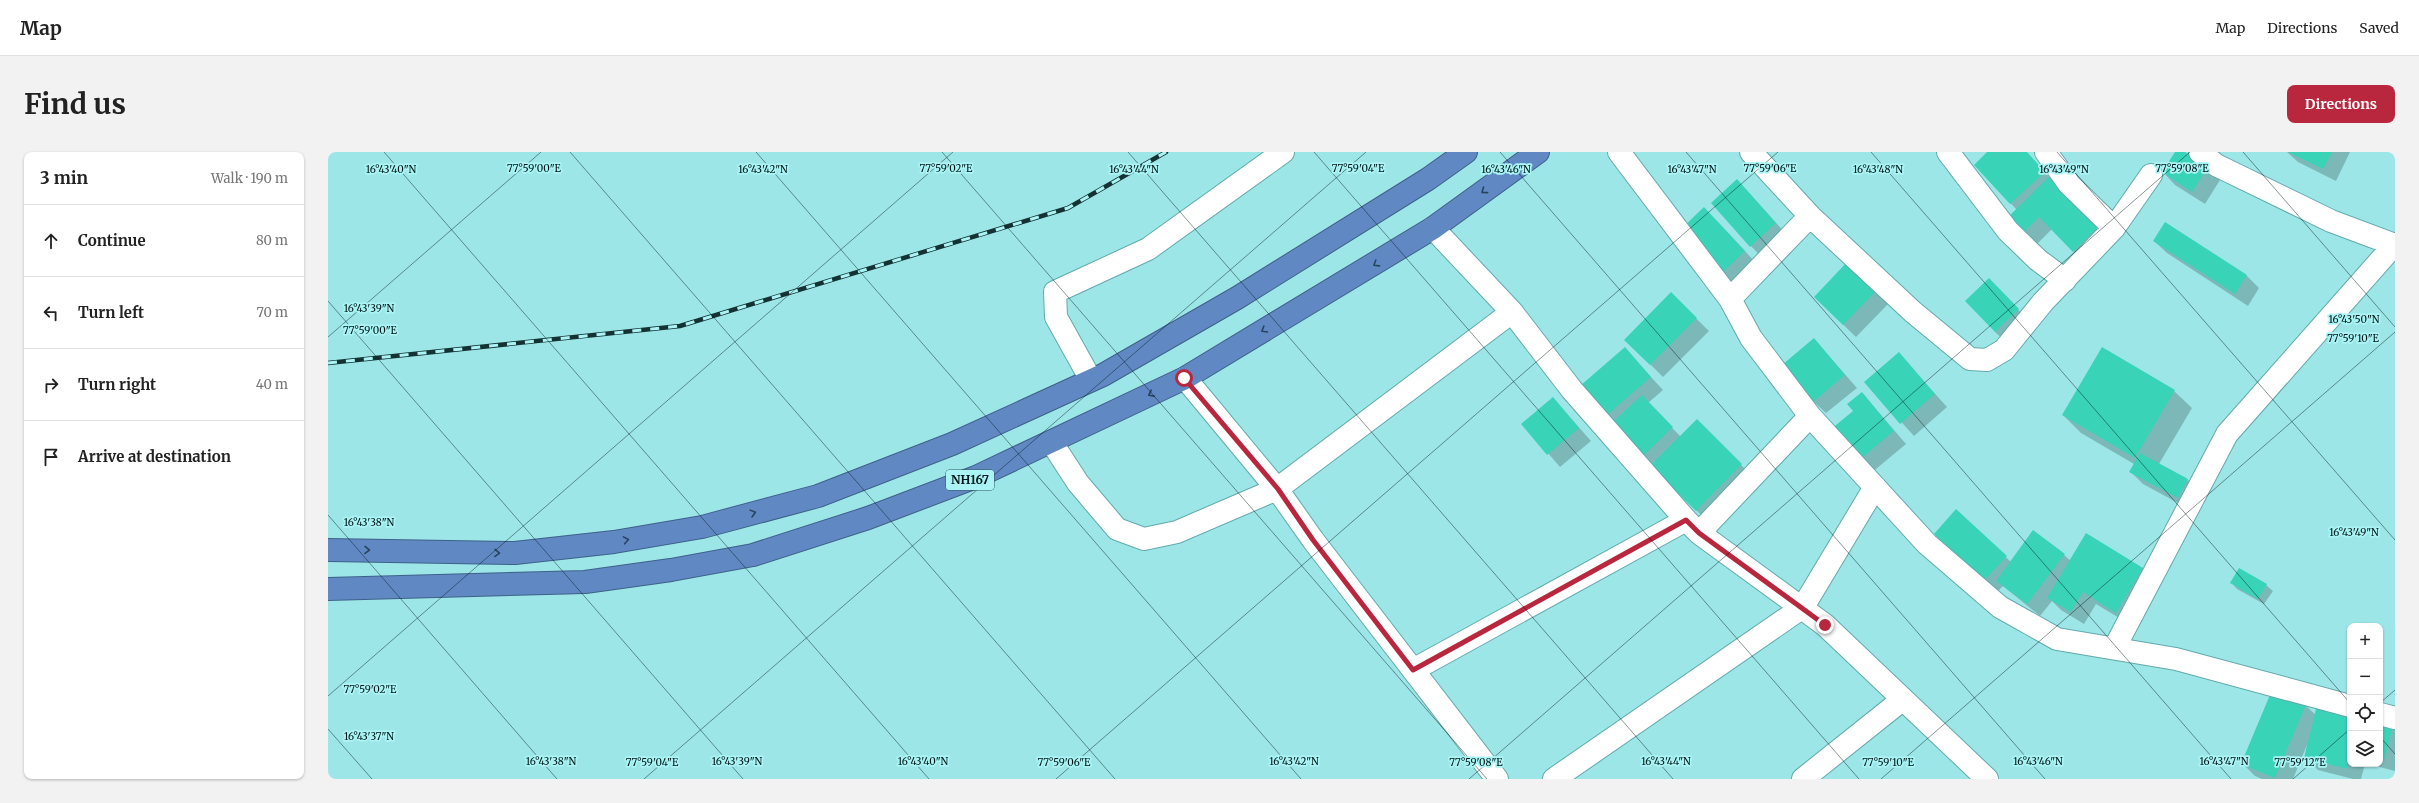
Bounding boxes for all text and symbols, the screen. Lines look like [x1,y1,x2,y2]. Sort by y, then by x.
text: Map [20,16,62,40]
text: Map [2215,19,2245,37]
text: Directions [2267,19,2337,37]
text: Saved [2359,19,2399,37]
button: Directions [2287,85,2395,123]
text: Find us [24,86,126,122]
text: 77°59'00"E [507,162,562,175]
text: 77°59'02"E [920,162,973,175]
text: 77°59'04"E [1332,162,1385,175]
text: 77°59'06"E [1744,162,1797,175]
text: 77°59'08"E [2155,162,2209,175]
text: 16°43'40"N [366,163,417,176]
text: 16°43'42"N [738,163,788,176]
text: 16°43'44"N [1109,163,1159,176]
text: 16°43'46"N [1481,163,1531,176]
text: 16°43'47"N [1668,163,1717,176]
text: 16°43'48"N [1853,163,1903,176]
text: 16°43'49"N [2039,163,2089,176]
text: 3 min [40,167,88,189]
text: Walk · 190 m [211,170,288,187]
one-way arrow [1481,186,1488,193]
icon: ahead [40,230,62,252]
text: Continue [78,231,146,250]
text: 80 m [256,232,288,249]
one-way arrow [1373,259,1380,266]
icon: left [40,302,62,324]
text: 16°43'39"N [344,302,395,315]
text: Turn left [78,303,144,322]
text: 70 m [257,304,288,321]
text: 16°43'50"N [2328,313,2380,326]
text: 77°59'00"E [343,324,398,337]
one-way arrow [1261,326,1268,333]
text: 77°59'10"E [2327,332,2380,345]
route start [1175,369,1193,387]
icon: right [40,374,62,396]
text: Turn right [78,375,156,394]
text: 40 m [256,376,288,393]
one-way arrow [1148,389,1156,397]
icon: arrive [40,446,62,468]
text: Arrive at destination [78,447,231,466]
road number: NH167 [946,470,994,490]
one-way arrow [750,509,757,518]
text: 16°43'38"N [344,516,395,529]
text: 16°43'49"N [2329,526,2379,539]
one-way arrow [623,536,629,545]
one-way arrow [364,546,370,555]
one-way arrow [494,548,500,557]
route end [1816,616,1834,634]
map controls [2347,623,2383,767]
button: + [2347,623,2383,659]
button: − [2347,659,2383,695]
text: 77°59'02"E [344,683,397,696]
button: locate [2347,695,2383,731]
text: 16°43'37"N [344,730,394,743]
button: layers [2347,731,2383,767]
text: 16°43'38"N [526,755,577,768]
text: 16°43'39"N [712,755,763,768]
text: 16°43'40"N [898,755,949,768]
text: 16°43'42"N [1269,755,1319,768]
text: 16°43'44"N [1641,755,1691,768]
text: 16°43'46"N [2013,755,2063,768]
text: 16°43'47"N [2200,755,2249,768]
text: 77°59'04"E [626,756,679,769]
text: 77°59'06"E [1038,756,1091,769]
text: 77°59'08"E [1449,756,1503,769]
text: 77°59'10"E [1862,756,1915,769]
text: 77°59'12"E [2274,756,2326,769]

